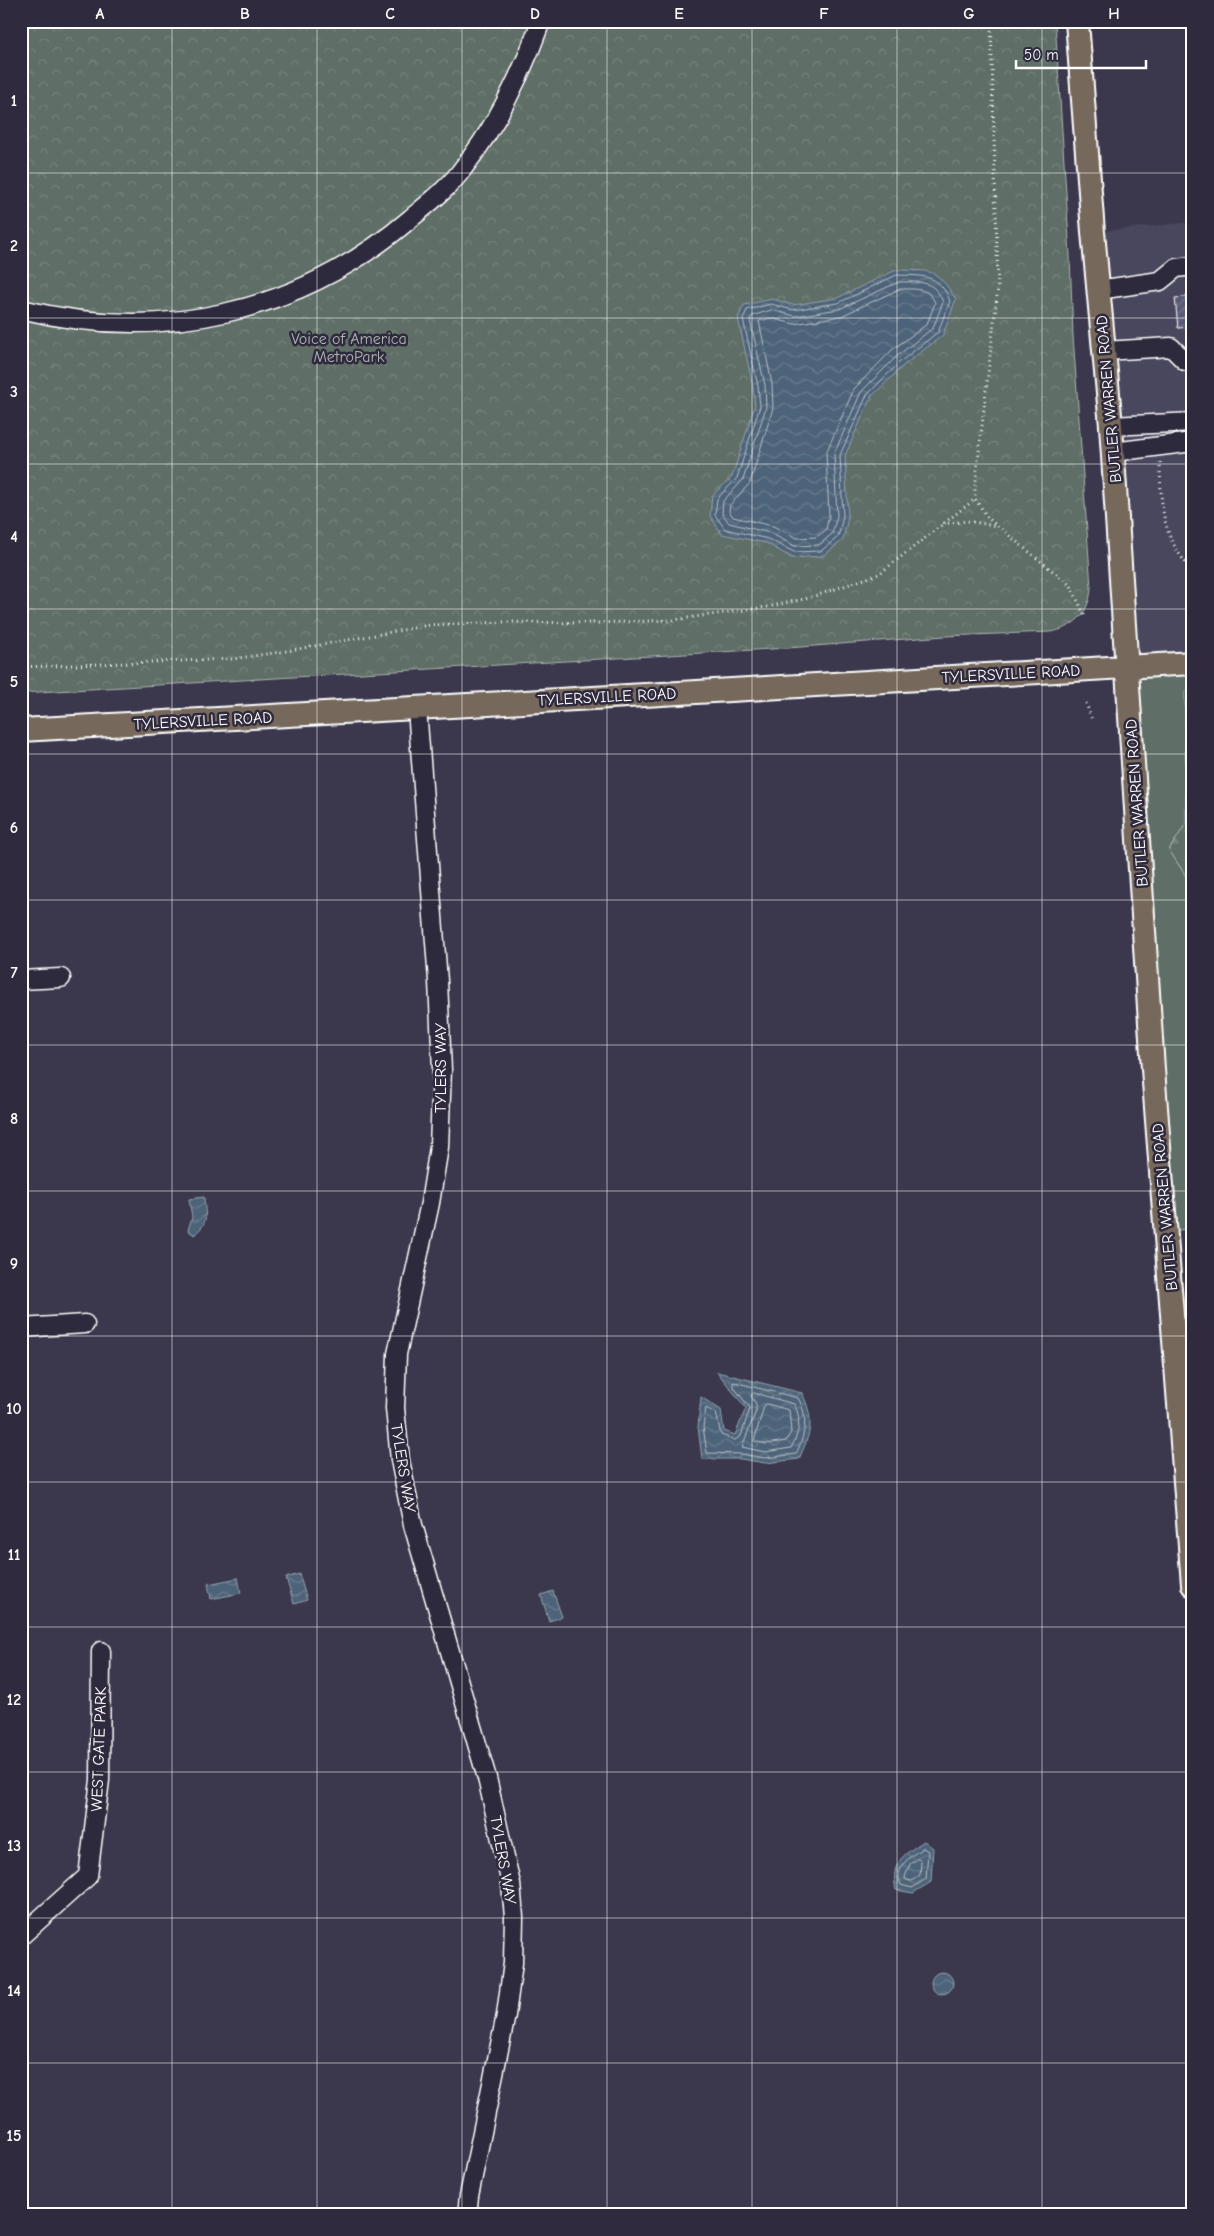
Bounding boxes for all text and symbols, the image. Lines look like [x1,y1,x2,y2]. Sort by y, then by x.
text: A [96,5,105,23]
text: B [240,5,250,23]
text: C [385,5,395,23]
text: D [530,5,540,23]
text: E [674,5,684,23]
text: F [819,5,829,23]
text: G [963,5,975,23]
text: H [1108,5,1120,23]
scale bar [1016,38,1146,70]
text: 50 m [1024,46,1059,64]
text: 1 [11,92,17,110]
text: 2 [10,237,18,255]
street label: BUTLER WARREN ROAD [1093,314,1125,483]
park label: Voice of America MetroPark [291,330,407,366]
text: 3 [10,383,18,401]
text: 4 [10,528,18,546]
street label: TYLERSVILLE ROAD [941,661,1081,687]
text: 5 [10,673,18,691]
street label: TYLERSVILLE ROAD [537,684,677,710]
street label: TYLERSVILLE ROAD [133,708,273,734]
street label: BUTLER WARREN ROAD [1122,719,1152,887]
text: 6 [10,819,18,837]
text: 7 [10,964,18,982]
street label: TYLERS WAY [432,1022,450,1113]
text: 8 [10,1110,18,1128]
street label: BUTLER WARREN ROAD [1149,1122,1181,1291]
text: 9 [10,1255,18,1273]
text: 10 [6,1400,22,1418]
street label: TYLERS WAY [387,1422,419,1515]
text: 11 [8,1546,20,1564]
street label: WEST GATE PARK [88,1686,110,1812]
text: 12 [7,1691,21,1709]
street label: TYLERS WAY [486,1814,520,1907]
text: 13 [7,1837,21,1855]
text: 14 [7,1982,21,2000]
text: 15 [7,2127,21,2145]

